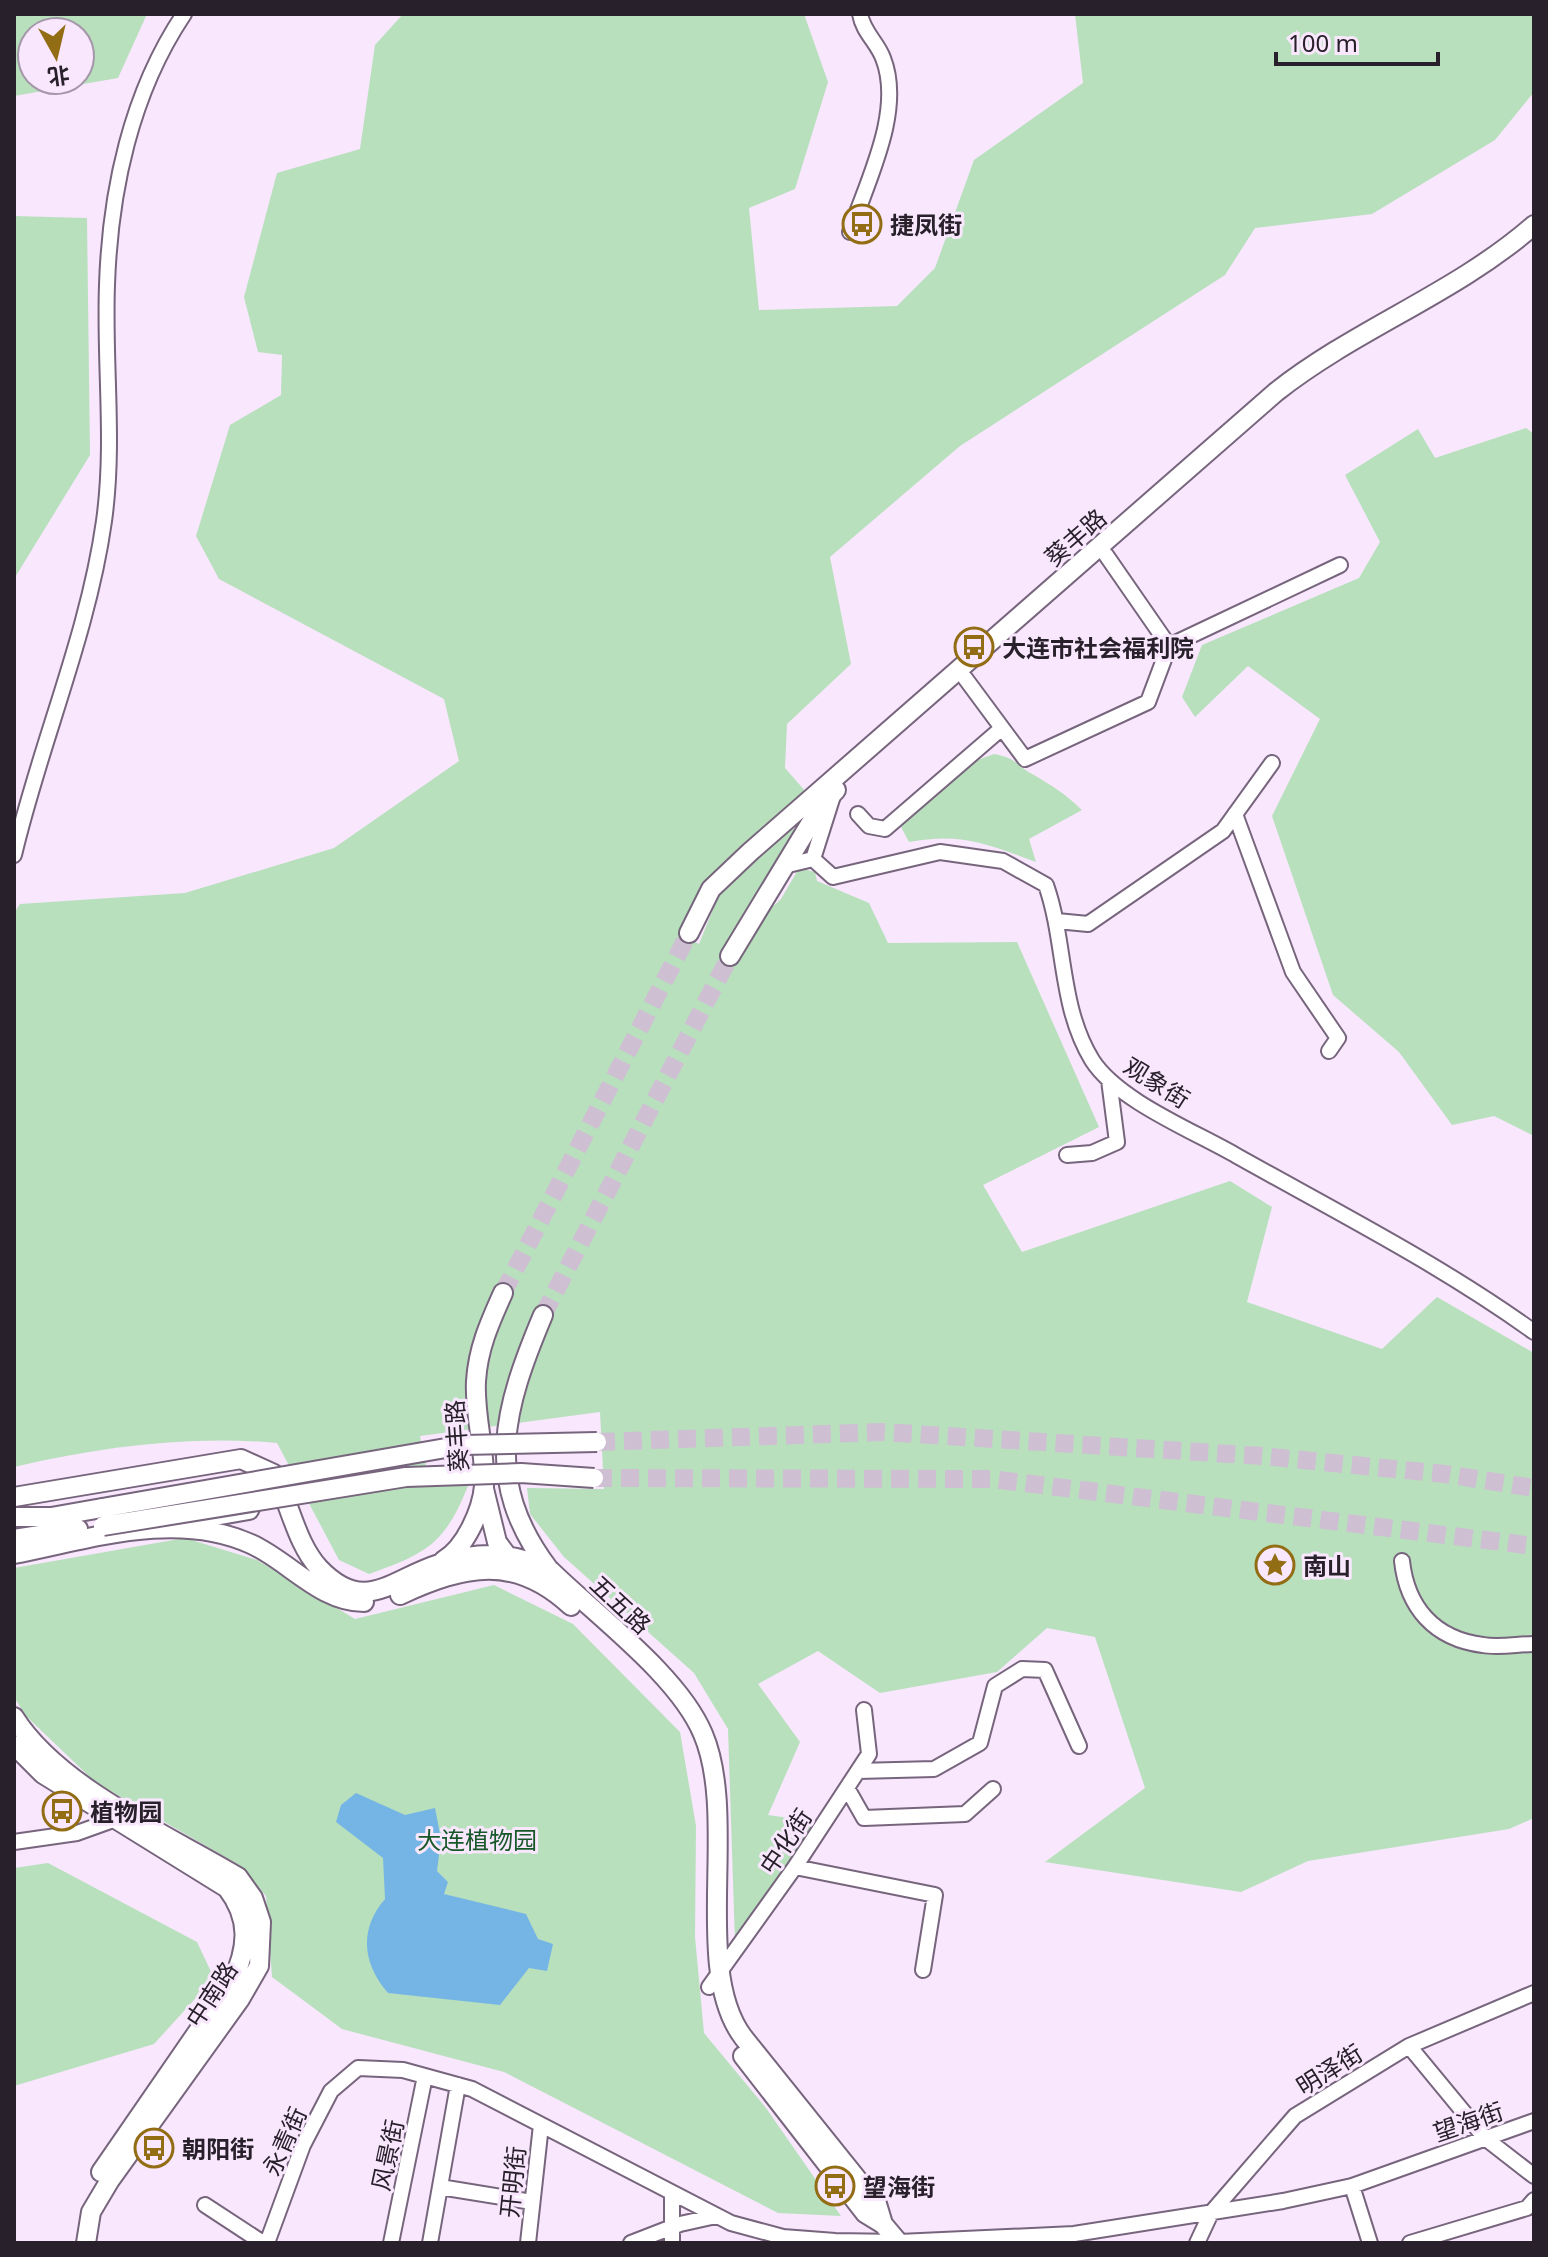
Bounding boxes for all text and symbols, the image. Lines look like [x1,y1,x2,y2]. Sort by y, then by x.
north arrow [16,16,96,96]
scale bar [1276,16,1438,66]
text: 100 m [1288,26,1358,59]
text: 北 [46,60,72,93]
bus stop icon: 捷凤街 [841,203,883,245]
place label: 捷凤街 [890,208,962,241]
street label: 葵丰路 [1037,501,1113,573]
bus stop icon: 大连市社会福利院 [953,626,995,668]
place label: 大连市社会福利院 [1002,631,1194,664]
street label: 观象街 [1118,1049,1196,1115]
street label: 葵丰路 [437,1399,475,1473]
place icon: 南山 [1254,1544,1296,1586]
place label: 南山 [1303,1549,1351,1582]
street label: 五五路 [583,1567,659,1641]
bus stop icon: 植物园 [41,1790,83,1832]
place label: 植物园 [90,1795,162,1828]
street label: 中化街 [751,1802,819,1880]
park label: 大连植物园 [417,1823,537,1856]
street label: 中南路 [178,1955,244,2033]
street label: 明泽街 [1290,2036,1368,2102]
street label: 望海街 [1429,2094,1507,2148]
street label: 永青街 [254,2101,314,2181]
street label: 风景街 [363,2116,411,2194]
bus stop icon: 朝阳街 [133,2127,175,2169]
place label: 朝阳街 [182,2132,254,2165]
street label: 开明街 [492,2144,532,2220]
bus stop icon: 望海街 [814,2165,856,2207]
place label: 望海街 [863,2170,935,2203]

